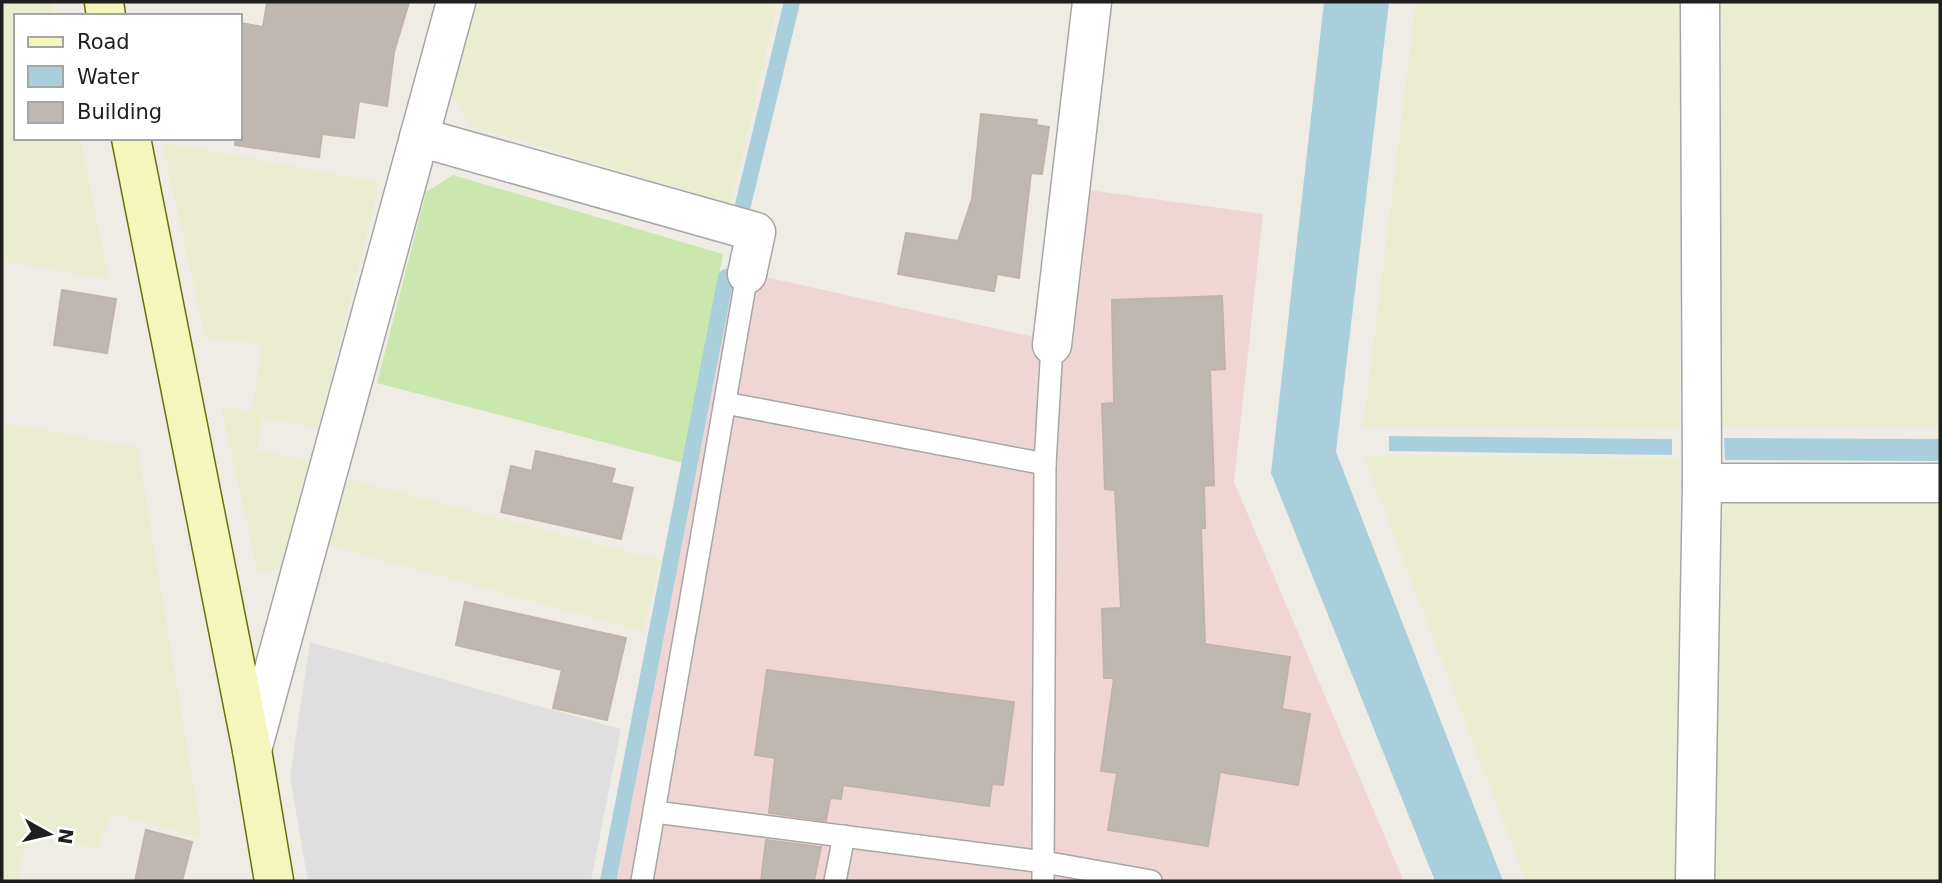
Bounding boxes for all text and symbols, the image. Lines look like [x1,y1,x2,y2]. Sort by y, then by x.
legend [14,14,242,140]
text: Road [77,30,130,54]
text: Water [77,65,139,89]
text: Building [77,100,162,124]
north arrow [14,799,84,869]
text: N [54,827,78,846]

